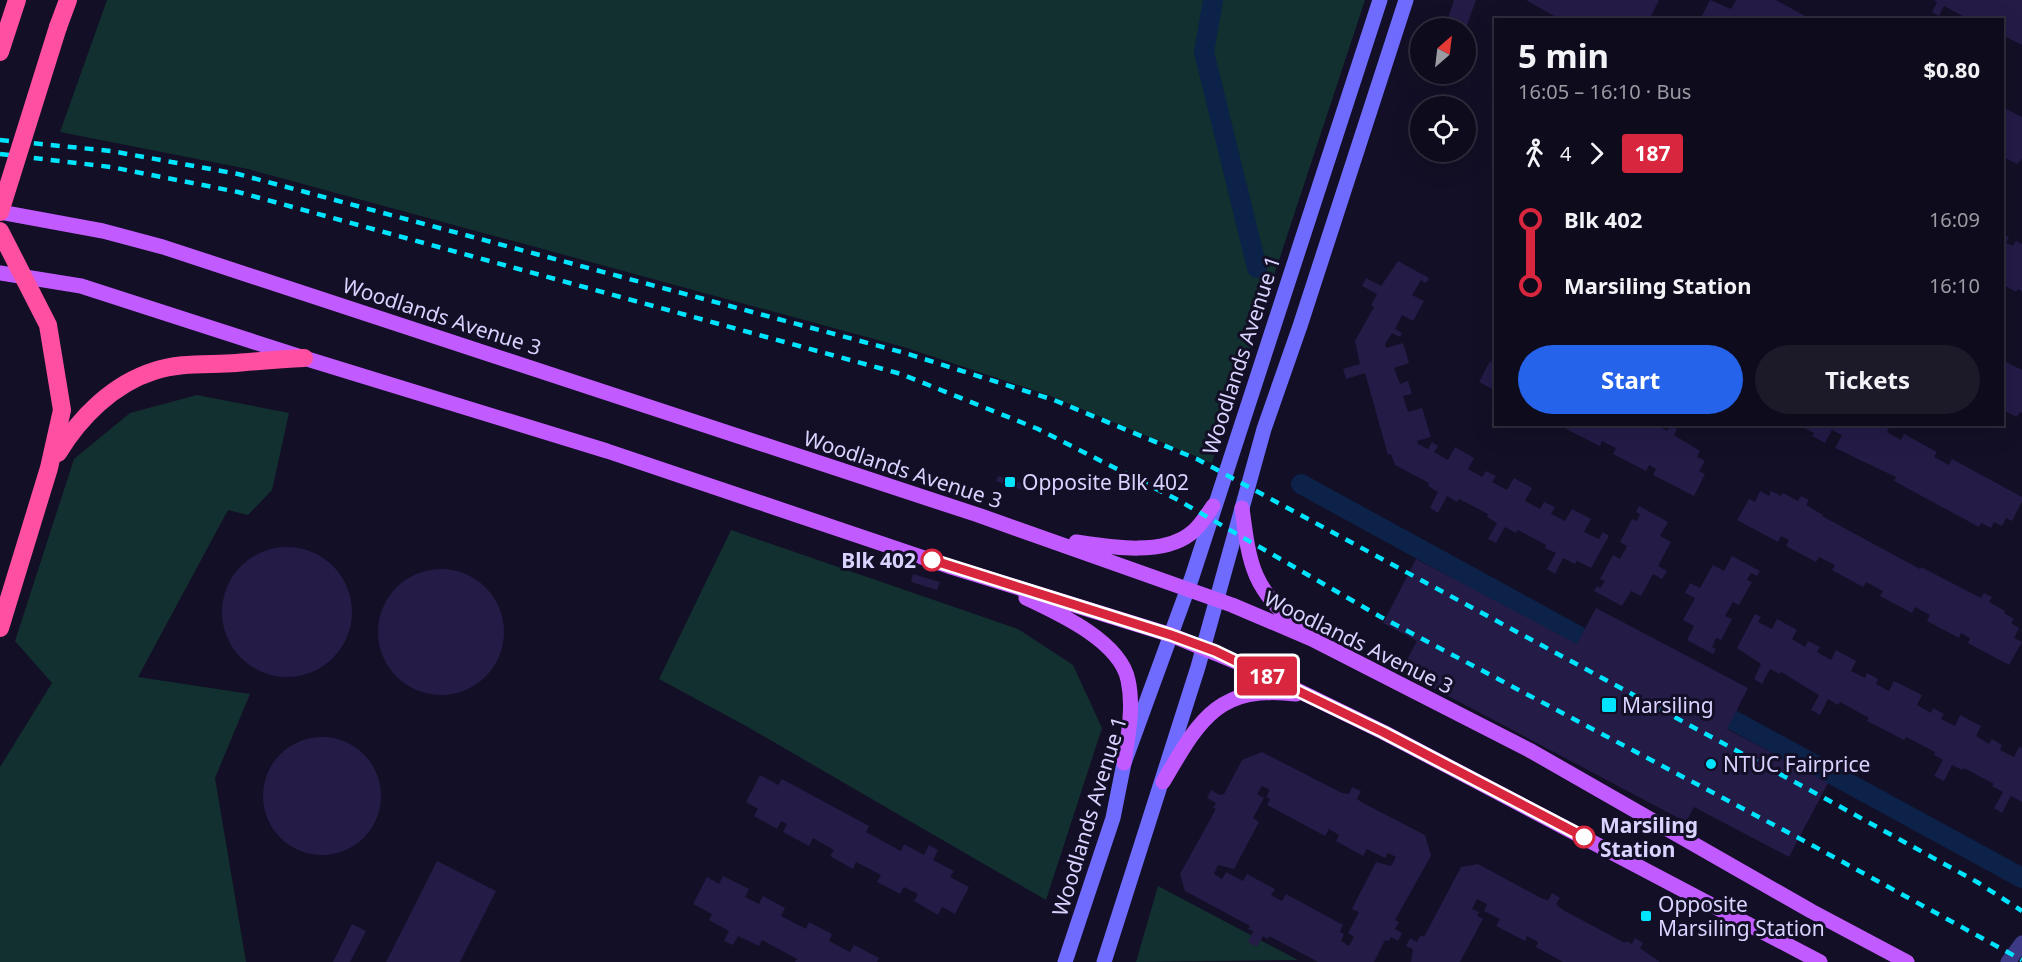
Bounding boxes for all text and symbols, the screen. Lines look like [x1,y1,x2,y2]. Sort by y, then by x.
north arrow [1410,18,1476,84]
map controls [1410,18,1476,162]
text: 5 min [1518,33,1609,78]
text: $0.80 [1923,54,1980,84]
text: 16:05 – 16:10 · Bus [1518,78,1691,105]
button: locate [1410,96,1476,162]
icon: walk [1518,137,1551,170]
icon: forward [1580,137,1613,170]
text: 187 [1634,139,1671,167]
text: 4 [1560,140,1571,167]
text: Blk 402 [1564,204,1642,234]
text: 16:09 [1929,206,1980,233]
street label: Woodlands Avenue 1 [1196,252,1286,458]
text: Marsiling Station [1564,270,1751,300]
street label: Woodlands Avenue 3 [339,271,545,361]
text: 16:10 [1929,272,1980,299]
button: Start [1518,345,1743,414]
button: Tickets [1755,345,1980,414]
street label: Woodlands Avenue 3 [800,424,1006,514]
place label: Opposite Blk 402 [1022,468,1189,496]
marker: Opposite Blk 402 [1003,475,1017,489]
place label: Blk 402 [841,546,916,574]
marker: Blk 402 [921,549,943,571]
street label: Woodlands Avenue 3 [1260,584,1458,700]
line badge: 187 [1232,656,1302,696]
text: 187 [1249,662,1285,690]
place label: Marsiling [1622,691,1714,719]
marker: Marsiling [1600,696,1618,714]
street label: Woodlands Avenue 1 [1045,713,1133,919]
place label: NTUC Fairprice [1723,750,1870,778]
marker: NTUC Fairprice [1704,757,1718,771]
place label: Marsiling Station [1600,811,1698,863]
marker: Marsiling Station [1573,826,1595,848]
place label: Opposite Marsiling Station [1658,890,1825,942]
marker: Opposite Marsiling Station [1639,909,1653,923]

